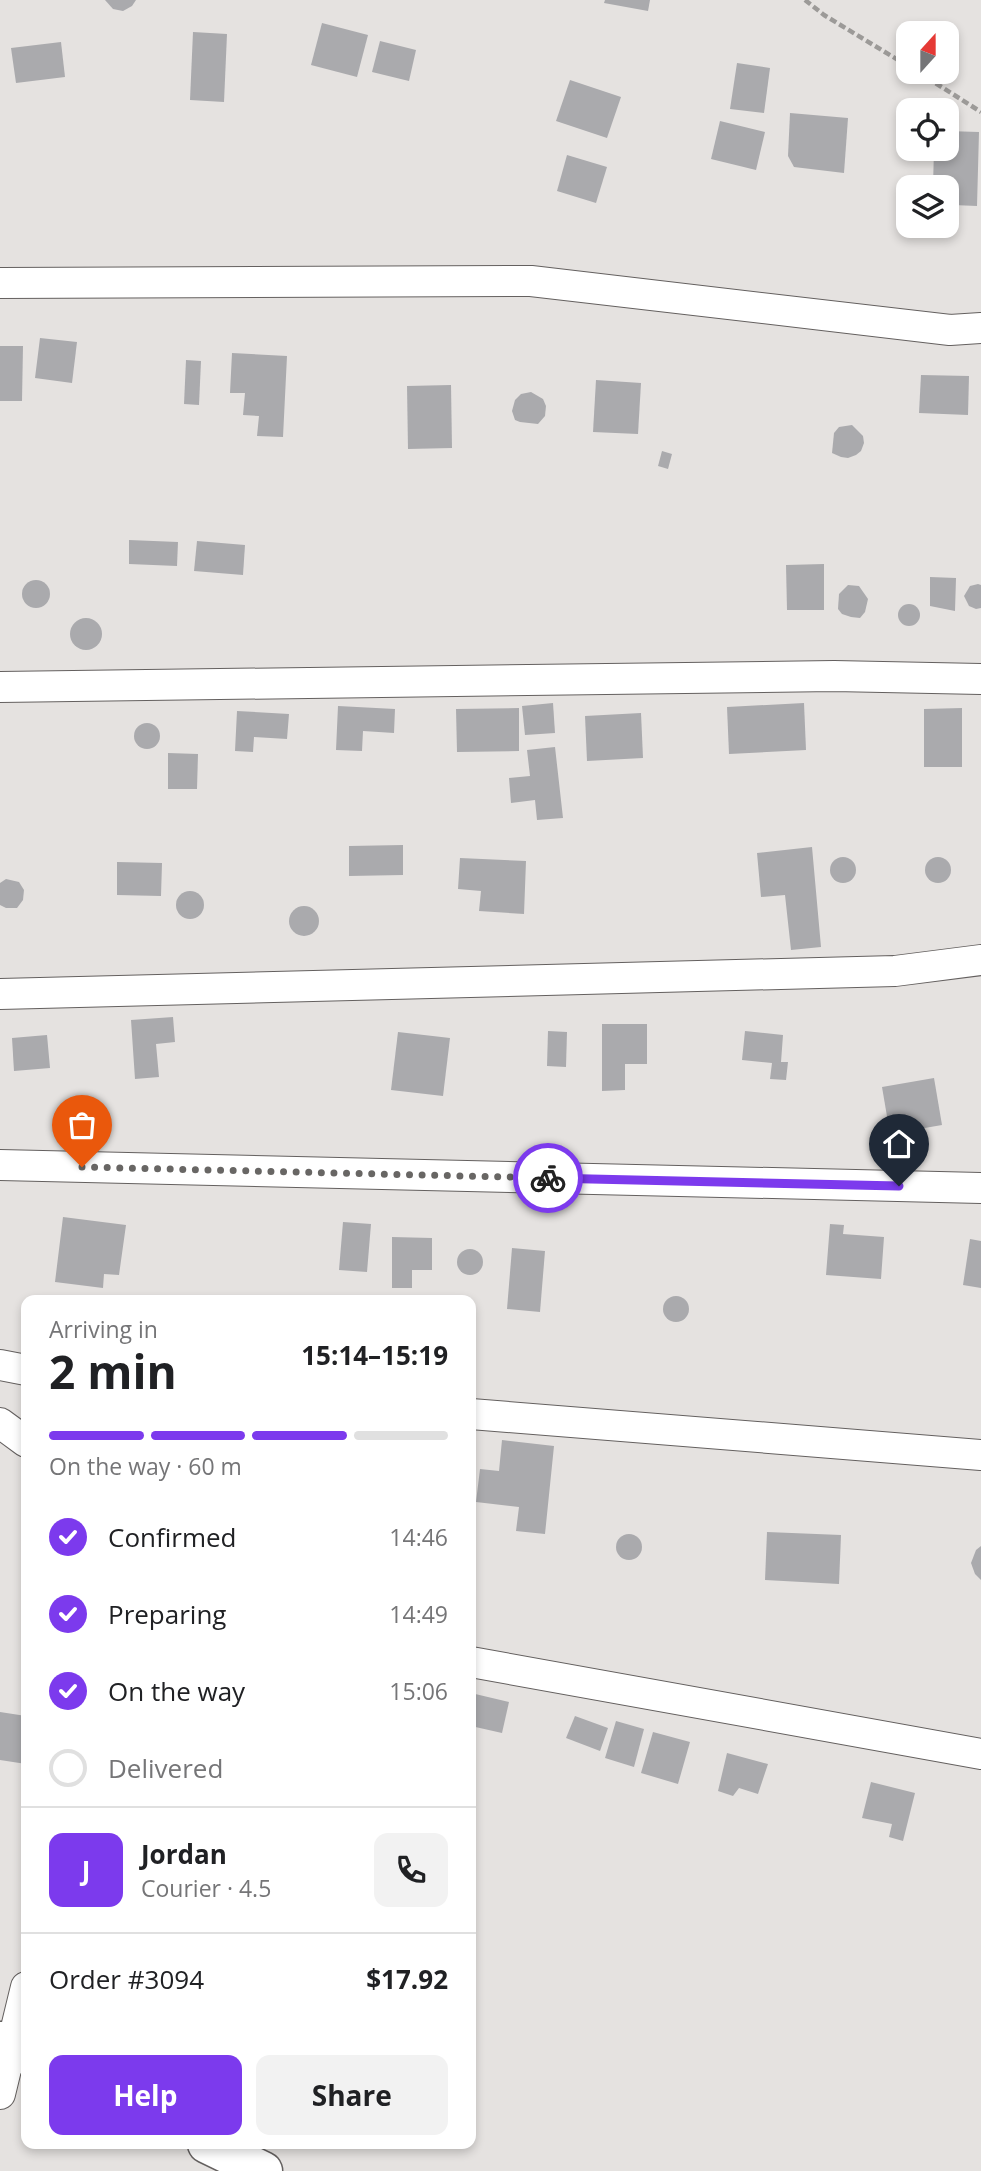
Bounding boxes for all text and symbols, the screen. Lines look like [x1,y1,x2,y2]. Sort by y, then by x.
north arrow [896,21,959,84]
map controls [896,21,959,238]
button: locate [896,98,959,161]
button: layers [896,175,959,238]
pin [52,1095,112,1167]
icon: bag [63,1106,101,1144]
pin [869,1114,929,1186]
icon: home [880,1125,918,1163]
courier [513,1143,583,1213]
icon: bike [529,1159,567,1197]
text: Arriving in [49,1313,158,1345]
text: 15:14–15:19 [301,1337,448,1373]
text: 2 min [49,1340,177,1402]
text: On the way · 60 m [49,1450,242,1482]
icon: check [49,1518,87,1556]
text: Confirmed [108,1519,236,1555]
text: 14:46 [389,1521,448,1553]
icon: check [49,1595,87,1633]
text: Preparing [108,1596,226,1632]
text: 14:49 [389,1598,448,1630]
icon: check [49,1672,87,1710]
text: On the way [108,1673,245,1709]
text: 15:06 [389,1675,448,1707]
text: Delivered [108,1750,223,1786]
button: phone [374,1833,448,1907]
text: Jordan [141,1836,227,1872]
text: J [82,1852,90,1888]
text: Courier · 4.5 [141,1872,271,1904]
text: Order #3094 [49,1961,204,1997]
text: $17.92 [366,1961,448,1997]
button: Help [49,2055,242,2135]
button: Share [256,2055,448,2135]

